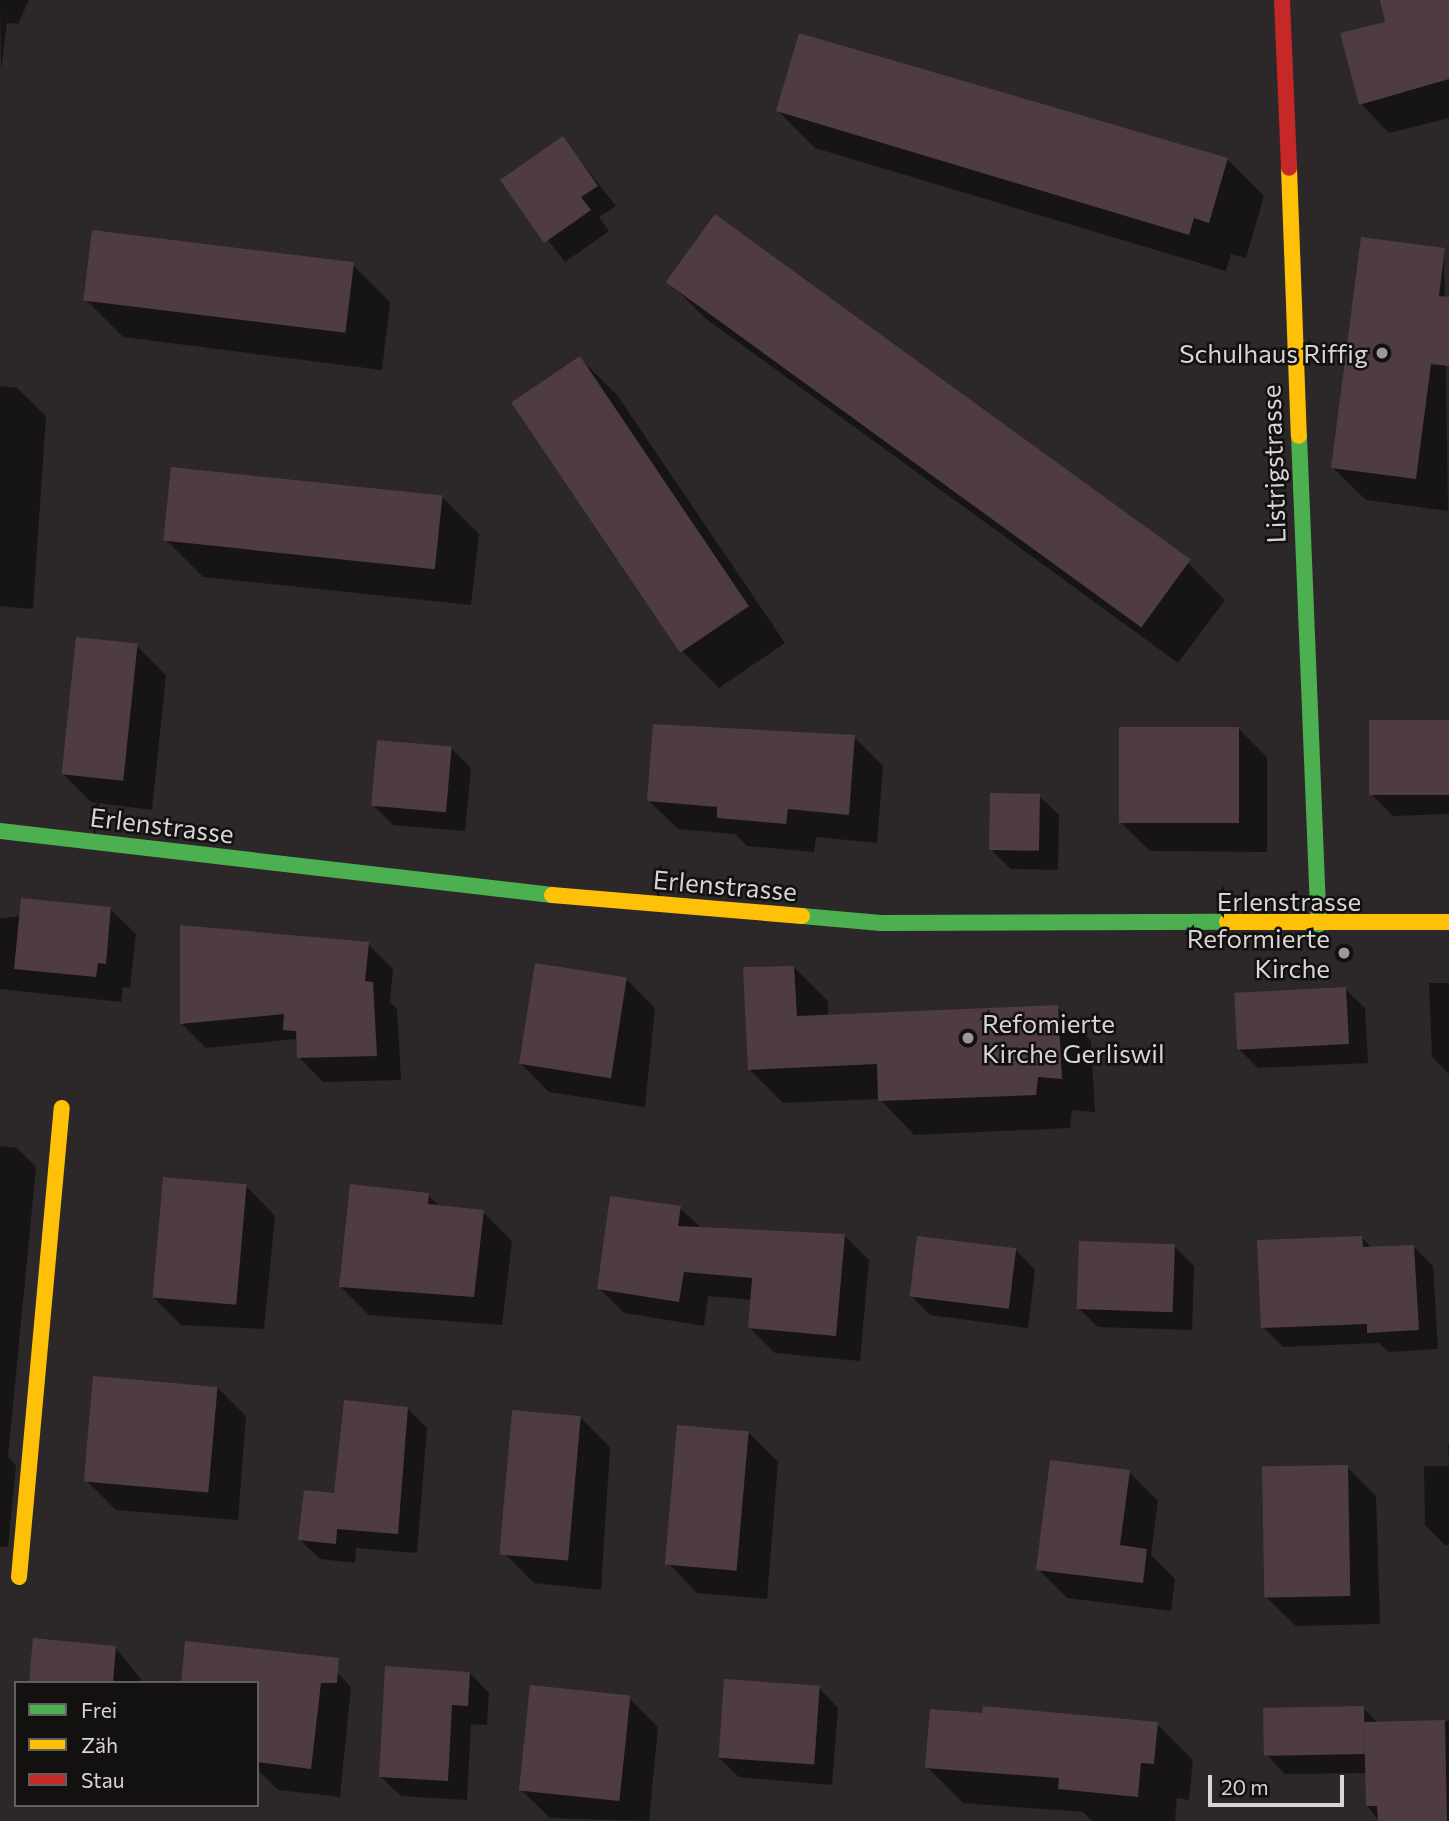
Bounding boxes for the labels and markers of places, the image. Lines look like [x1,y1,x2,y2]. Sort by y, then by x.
place label: Schulhaus Riffig [1179,337,1368,369]
marker: Schulhaus Riffig [1374,345,1390,361]
place label: Reformierte Kirche [1187,922,1330,984]
marker: Reformierte Kirche [1336,945,1352,961]
place label: Refomierte Kirche Gerliswil [982,1007,1165,1068]
marker: Refomierte Kirche Gerliswil [960,1030,976,1046]

